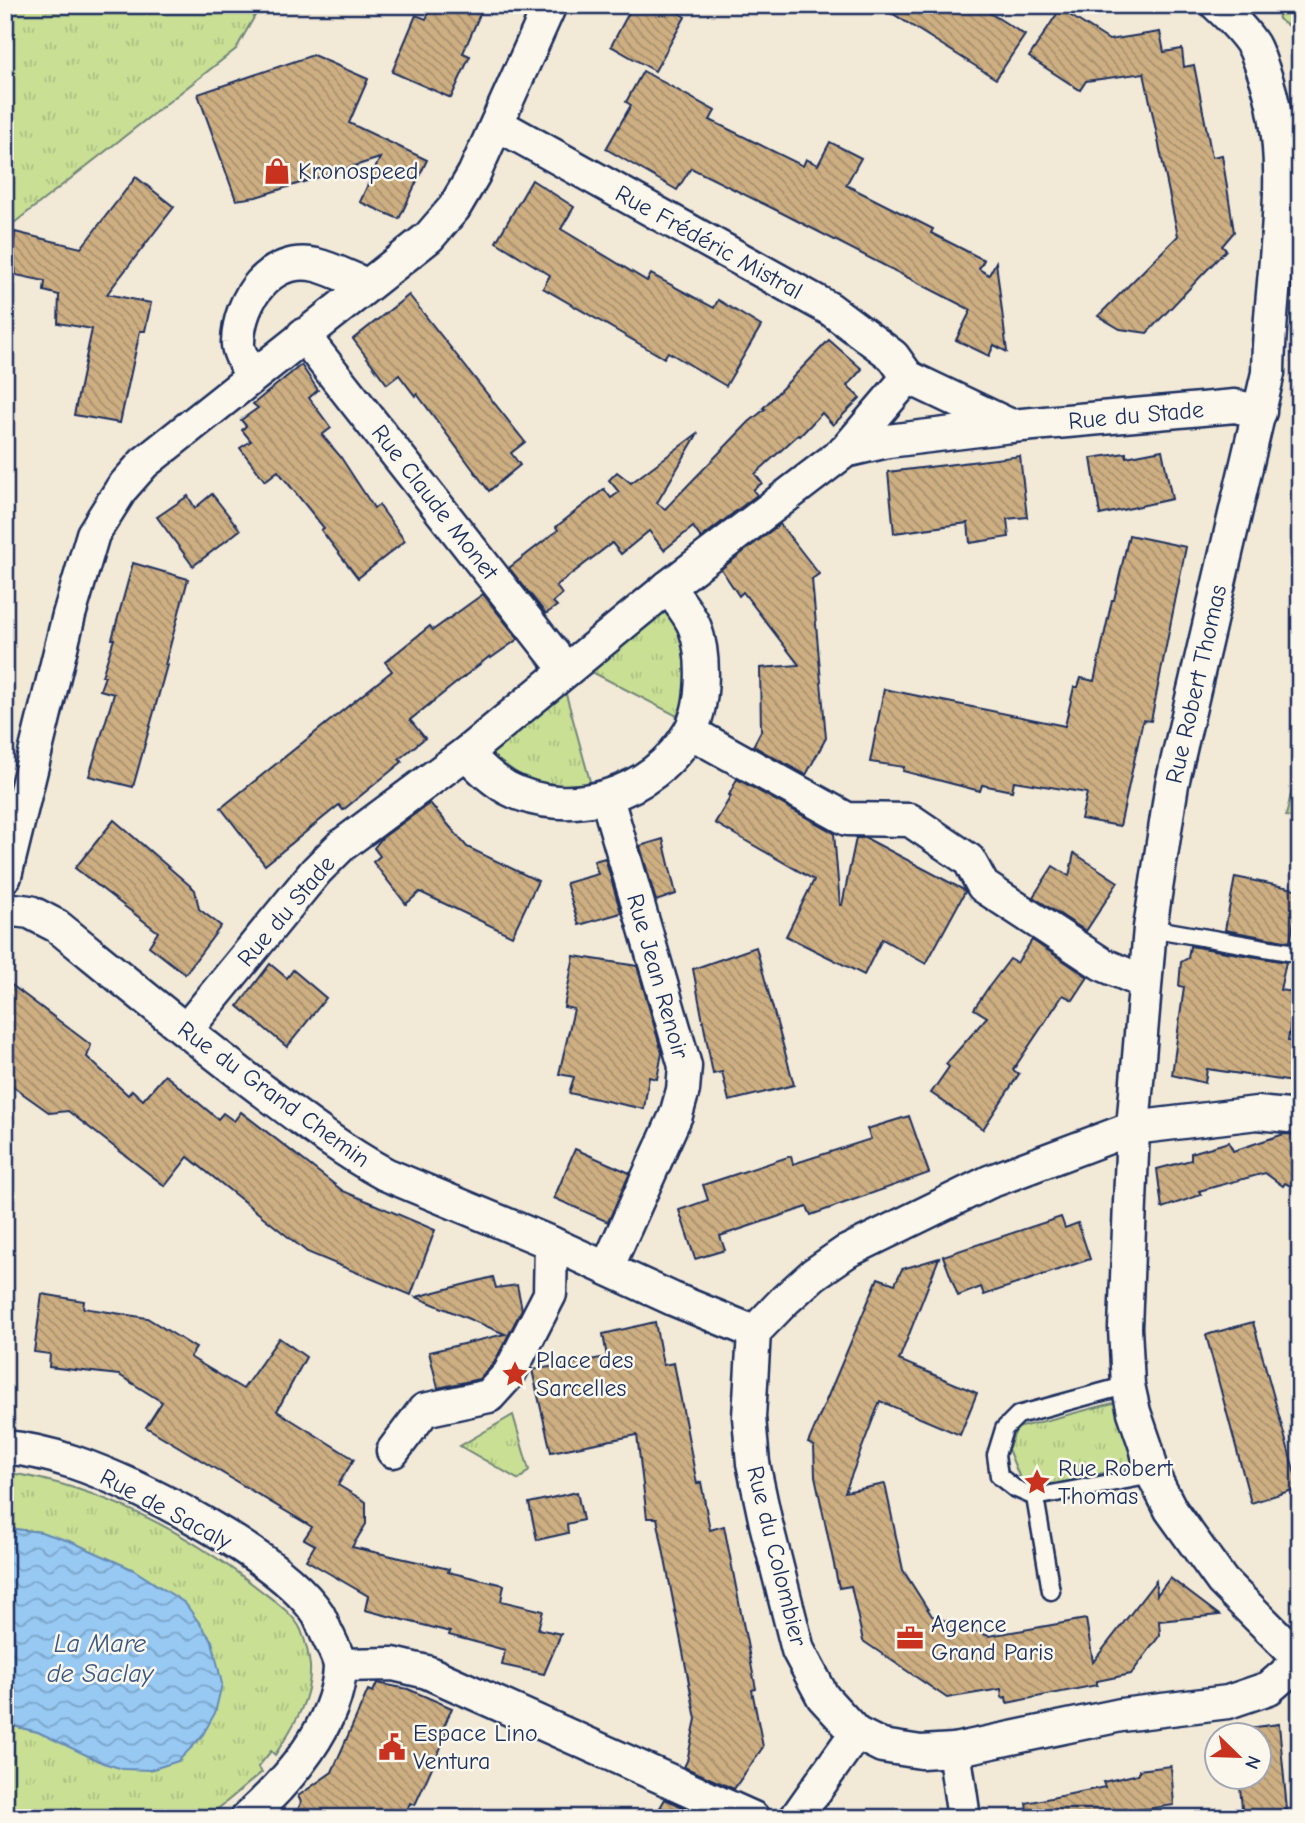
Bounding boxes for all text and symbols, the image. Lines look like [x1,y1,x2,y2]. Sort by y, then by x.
shop icon: Kronospeed [262,156,292,186]
place label: Kronospeed [298,157,419,185]
street label: Rue Frédéric Mistral [611,179,807,305]
street label: Rue du Stade [1067,395,1205,435]
street label: Rue Claude Monet [366,419,505,586]
street label: Rue Robert Thomas [1160,582,1232,786]
street label: Rue du Stade [232,850,340,972]
street label: Rue Jean Renoir [621,890,695,1062]
street label: Rue du Grand Chemin [173,1015,375,1173]
place label: Place des Sarcelles [536,1346,633,1402]
place icon: Place des Sarcelles [500,1359,530,1389]
place label: Rue Robert Thomas [1058,1454,1174,1510]
street label: Rue de Sacaly [95,1463,237,1556]
street label: Rue du Colombier [741,1463,813,1649]
place icon: Rue Robert Thomas [1022,1467,1052,1497]
place label: Agence Grand Paris [931,1610,1053,1666]
office icon: Agence Grand Paris [895,1623,925,1653]
water label: La Mare de Saclay [47,1629,155,1689]
place label: Espace Lino Ventura [413,1719,538,1775]
north arrow [1204,1722,1274,1792]
public building icon: Espace Lino Ventura [377,1732,407,1762]
text: N [1240,1752,1265,1772]

